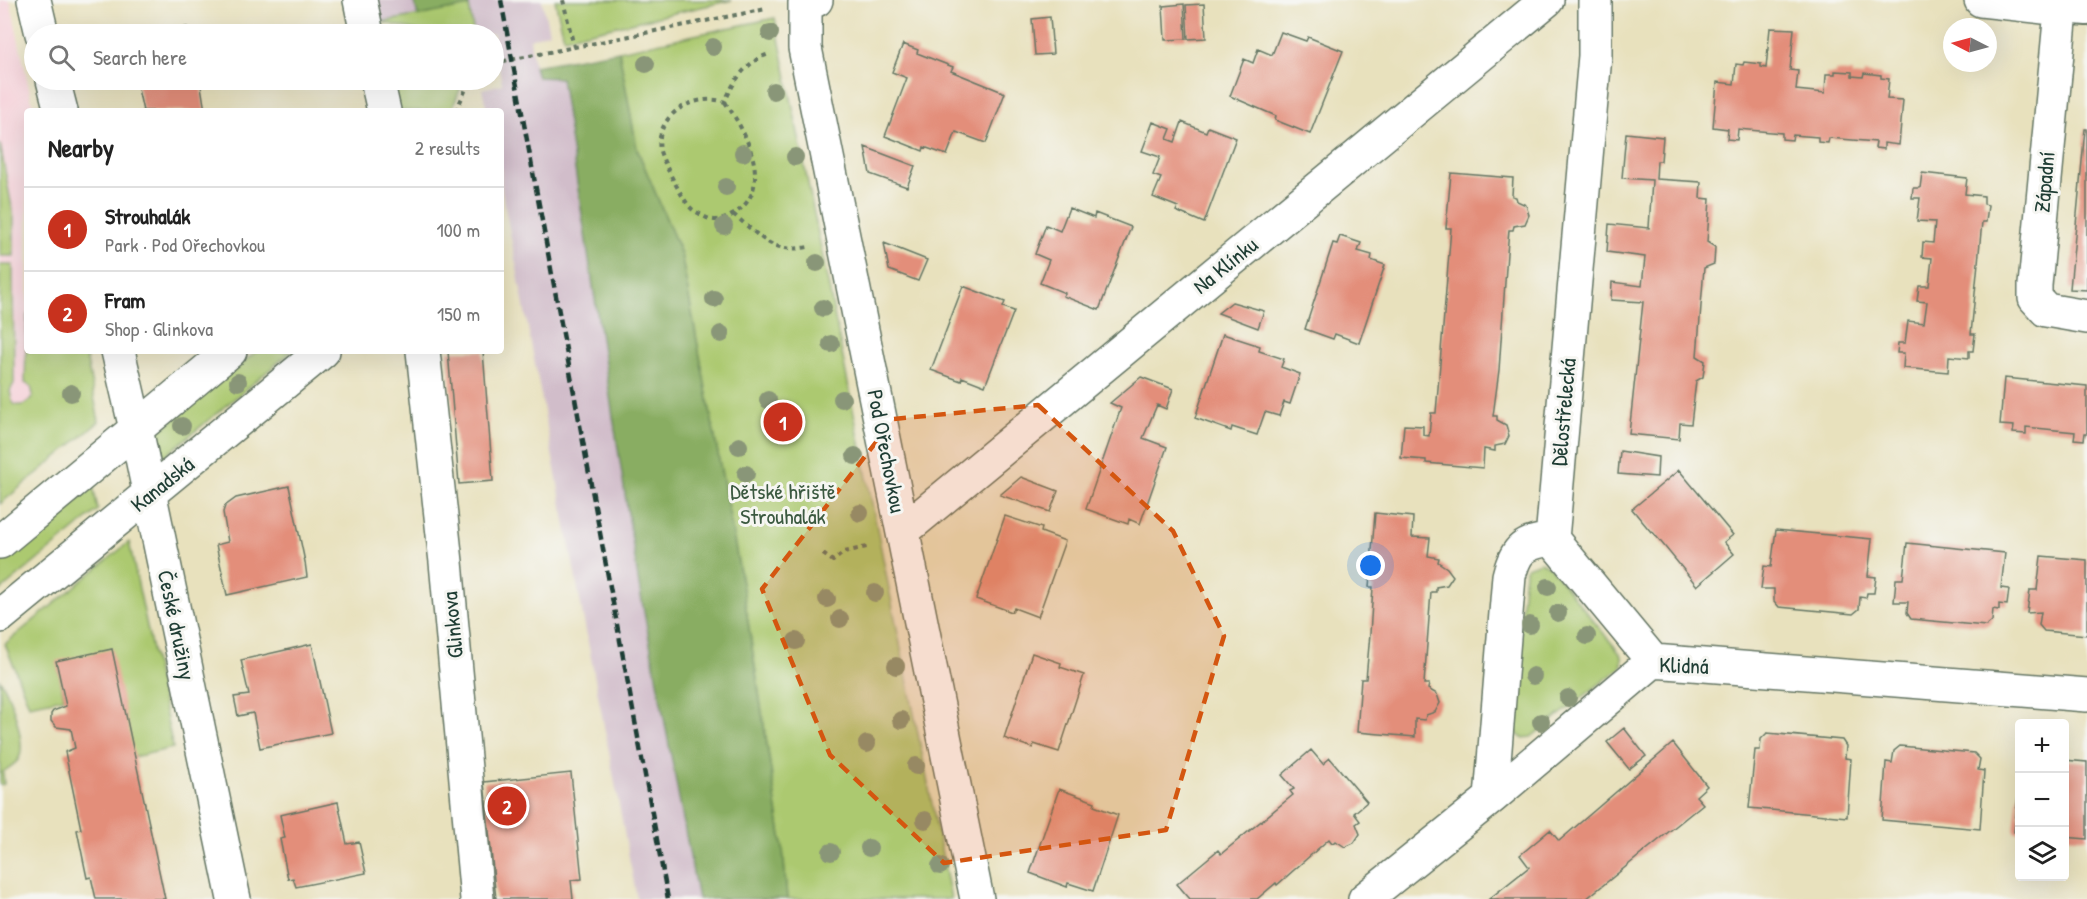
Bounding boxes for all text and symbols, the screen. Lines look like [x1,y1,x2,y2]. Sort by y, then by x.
north arrow [1943,18,1997,72]
search box [24,24,504,90]
icon: search [45,41,78,74]
text: Search here [93,42,187,72]
text: Nearby [48,130,114,165]
text: 2 results [415,134,480,161]
street label: Západní [2026,150,2062,214]
text: Strouhalák [105,201,190,231]
text: 1 [64,216,71,243]
text: 100 m [437,216,480,243]
street label: Na Klínku [1186,229,1264,300]
text: Park · Pod Ořechovkou [105,231,265,258]
text: Fram [105,285,145,315]
text: 2 [63,300,72,327]
text: 150 m [437,300,480,327]
text: Shop · Glinkova [105,315,213,342]
street label: Dělostřelecká [1543,356,1583,467]
street label: Pod Ořechovkou [860,387,914,515]
pin: 1 [764,400,802,444]
street label: Kanadská [124,449,200,519]
park label: Dětské hřiště Strouhalák [730,476,836,531]
your location [1356,551,1385,580]
street label: České družiny [151,567,203,683]
street label: Glinkova [434,590,470,660]
street label: Klidná [1659,649,1710,681]
map controls [2015,719,2069,881]
button: + [2015,719,2069,773]
button: − [2015,773,2069,827]
pin: 2 [488,784,526,828]
button: layers [2015,827,2069,881]

